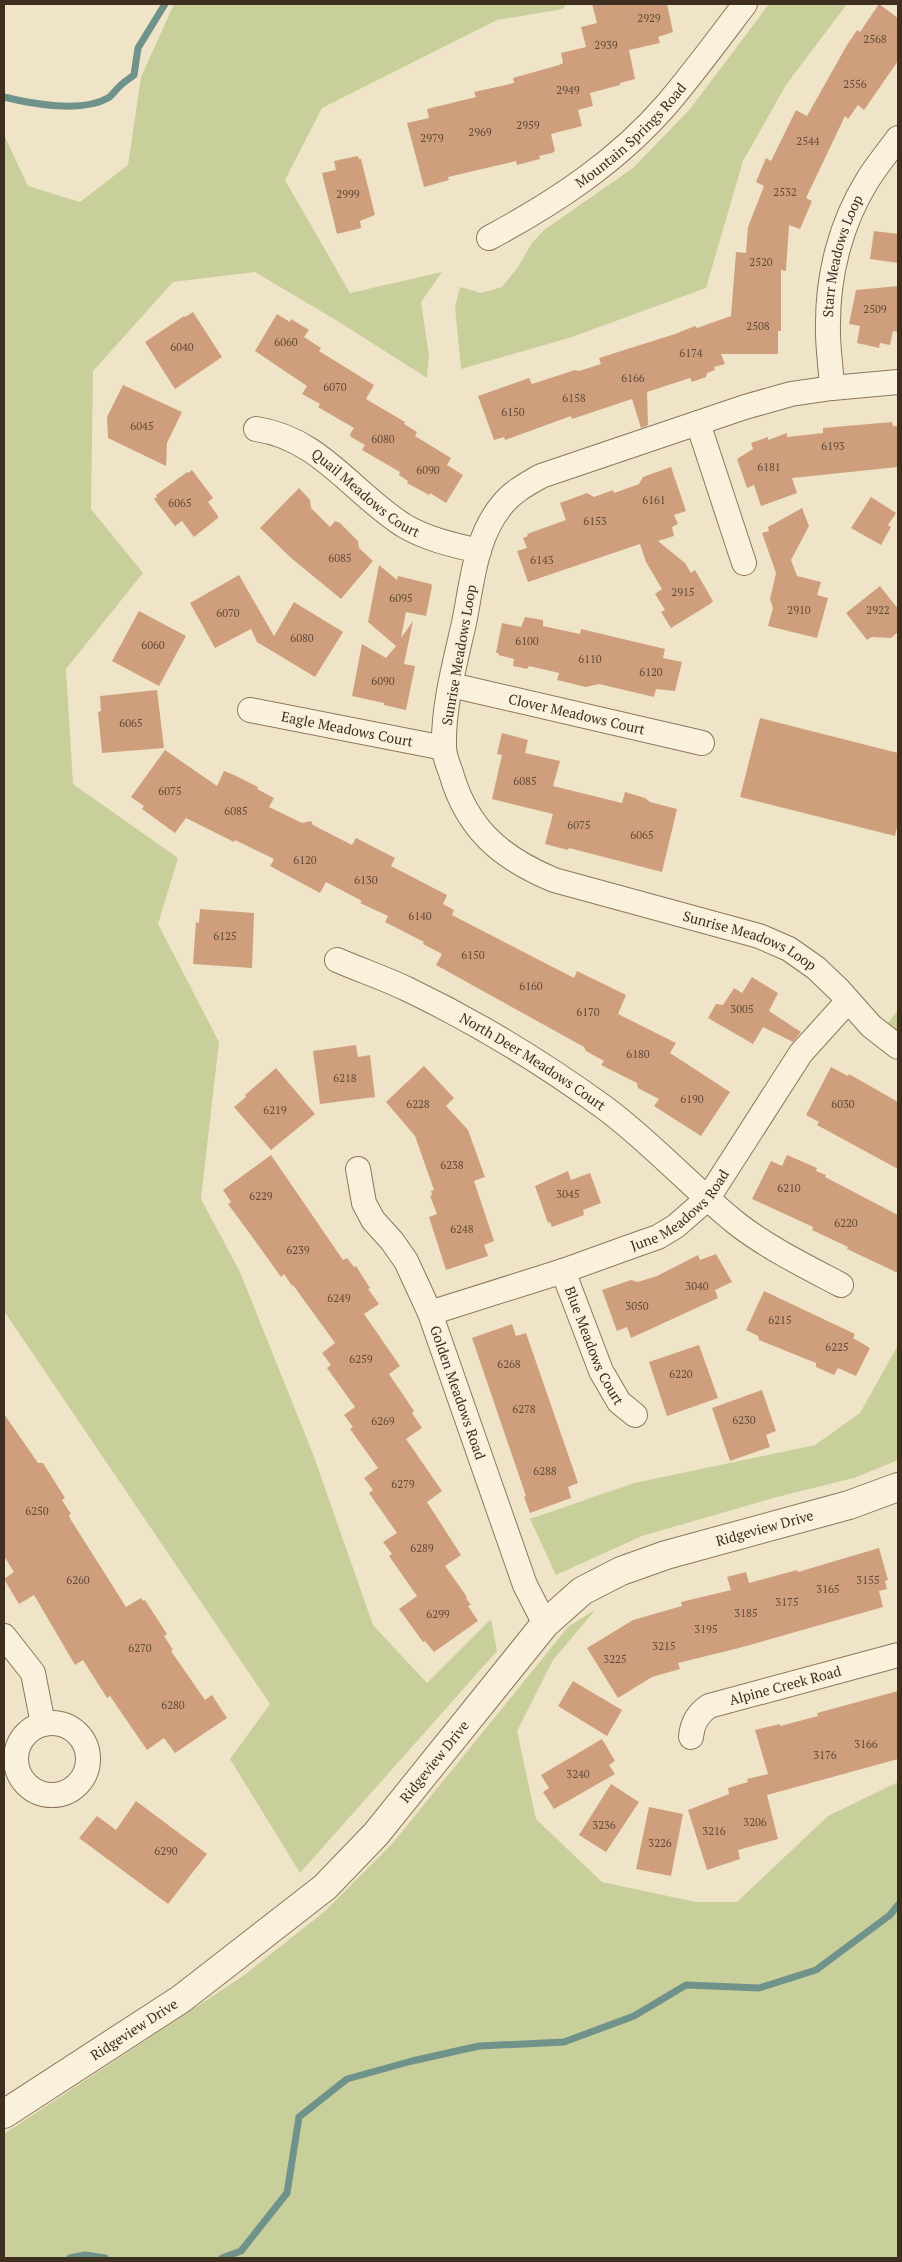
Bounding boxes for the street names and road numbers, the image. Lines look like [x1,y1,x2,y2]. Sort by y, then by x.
street label: Mountain Springs Road [571,78,690,192]
street label: Starr Meadows Loop [818,191,867,318]
street label: Quail Meadows Court [308,444,424,542]
street label: Sunrise Meadows Loop [437,583,480,727]
street label: Clover Meadows Court [507,689,648,739]
street label: Eagle Meadows Court [280,706,415,751]
street label: Sunrise Meadows Loop [681,906,820,974]
street label: North Deer Meadows Court [457,1008,610,1115]
street label: June Meadows Road [628,1165,733,1255]
street label: Blue Meadows Court [561,1283,629,1409]
street label: Golden Meadows Road [426,1323,490,1462]
street label: Ridgeview Drive [713,1505,815,1550]
street label: Alpine Creek Road [727,1661,843,1709]
street label: Ridgeview Drive [395,1716,473,1806]
street label: Ridgeview Drive [86,1994,181,2064]

